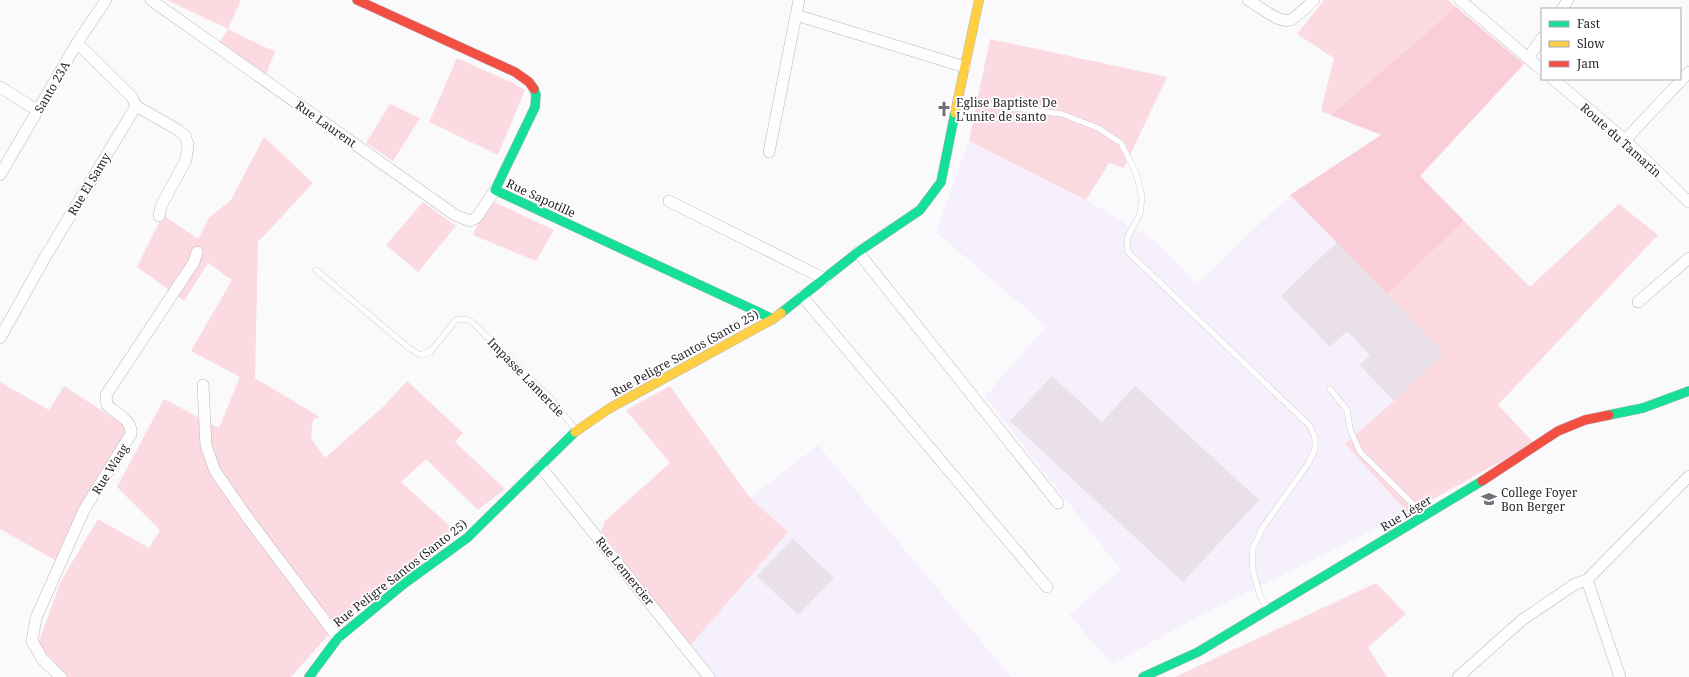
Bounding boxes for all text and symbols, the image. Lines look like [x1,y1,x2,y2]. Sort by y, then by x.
legend [1541,8,1681,80]
text: Fast [1577,15,1600,32]
text: Slow [1577,35,1605,52]
text: Jam [1576,55,1599,72]
street label: Santo 23A [30,58,74,116]
place label: Eglise Baptiste De L'unite de santo [956,94,1057,125]
street label: Rue Laurent [292,97,360,151]
street label: Route du Tamarin [1577,99,1665,181]
church icon: Eglise Baptiste De L'unite de santo [935,100,953,118]
street label: Rue El Samy [64,149,115,219]
street label: Rue Sapotille [504,175,578,221]
street label: Rue Peligre Santos (Santo 25) [608,305,762,401]
street label: Impasse Lamercie [484,334,568,420]
street label: Rue Waag [88,440,133,498]
place label: College Foyer Bon Berger [1501,484,1578,515]
school or university icon: College Foyer Bon Berger [1480,490,1498,508]
street label: Rue Léger [1377,491,1435,535]
street label: Rue Peligre Santos (Santo 25) [330,515,470,631]
street label: Rue Lemercier [592,533,658,609]

